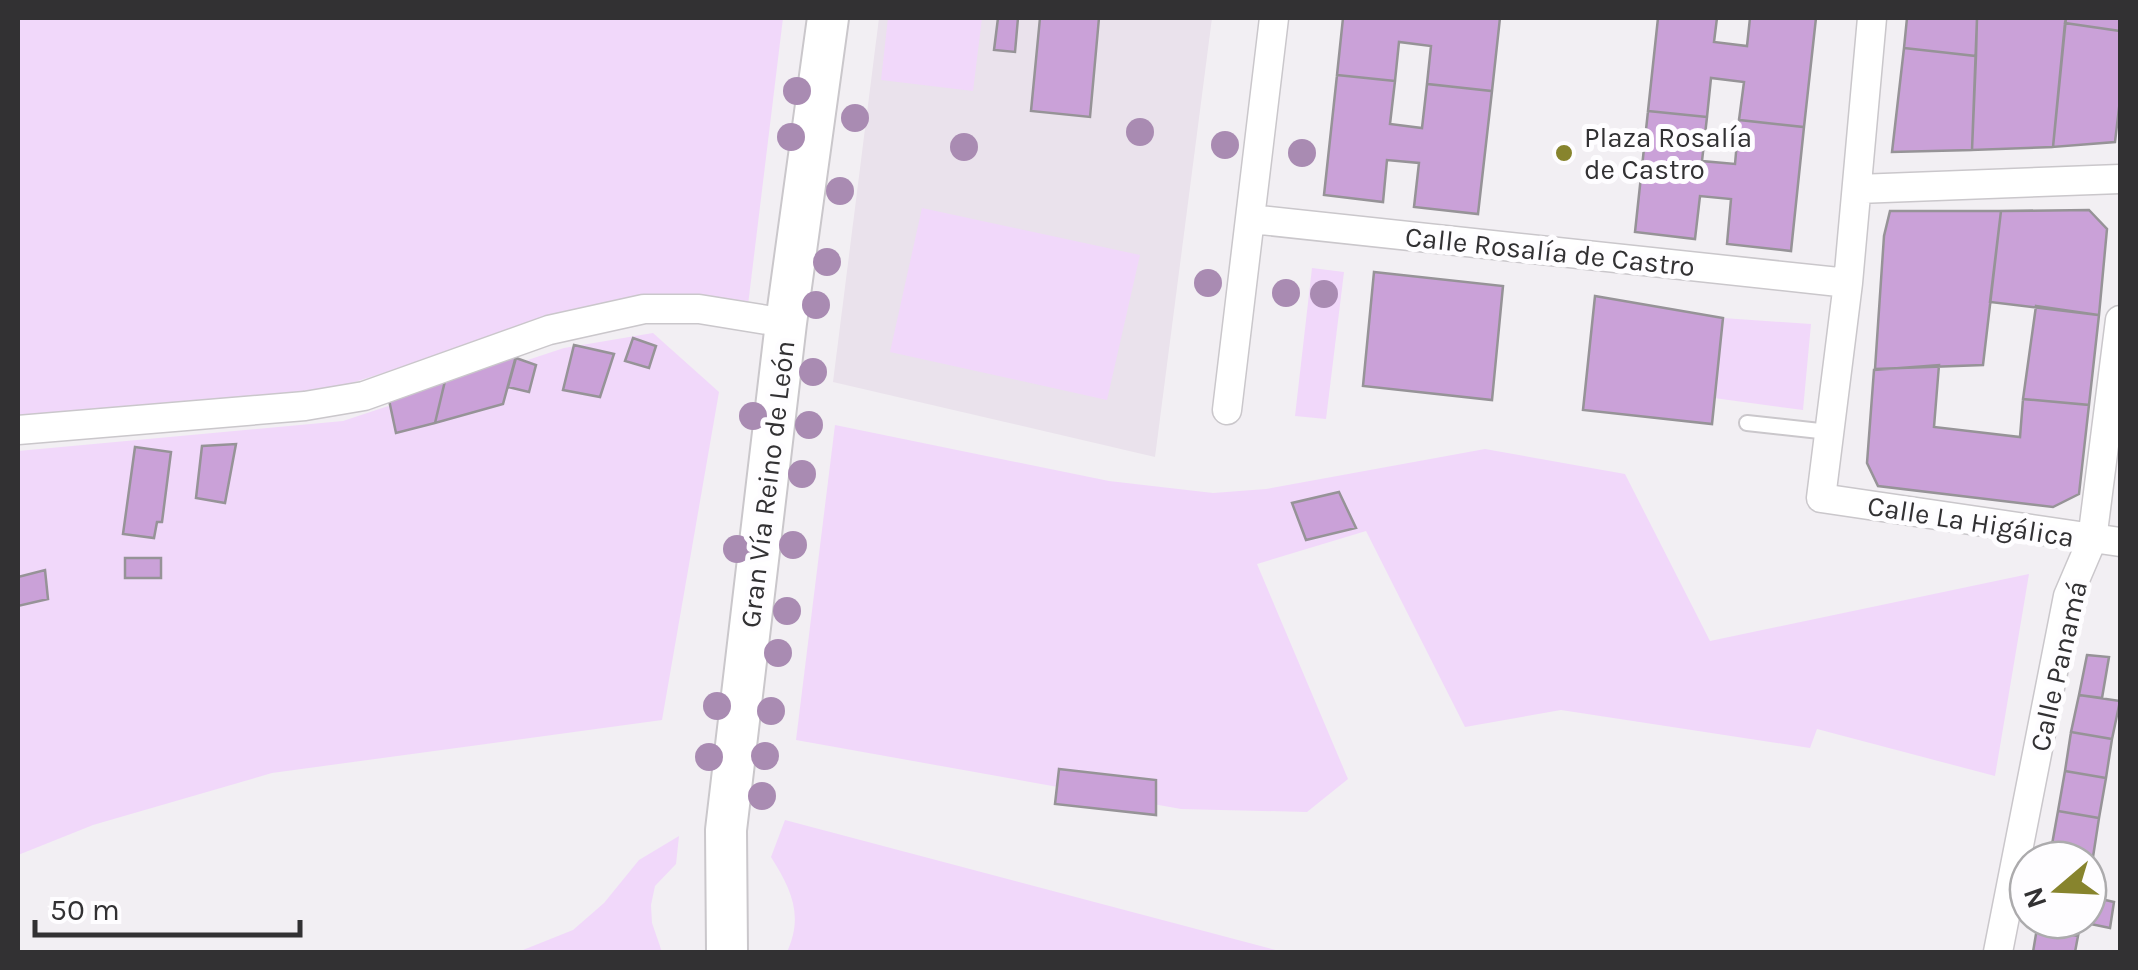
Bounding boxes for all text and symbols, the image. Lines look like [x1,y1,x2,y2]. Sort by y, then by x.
place label: Plaza Rosalía de Castro [1584,121,1752,186]
marker: Plaza Rosalía de Castro [1553,142,1575,164]
street label: Calle Rosalía de Castro [1404,220,1696,283]
street label: Gran Vía Reino de León [733,338,802,630]
street label: Calle La Higálica [1865,489,2077,554]
street label: Calle Panamá [2023,578,2094,755]
north arrow [2008,840,2108,940]
scale bar [35,875,300,937]
text: N [2016,883,2054,913]
text: 50 m [50,892,120,928]

